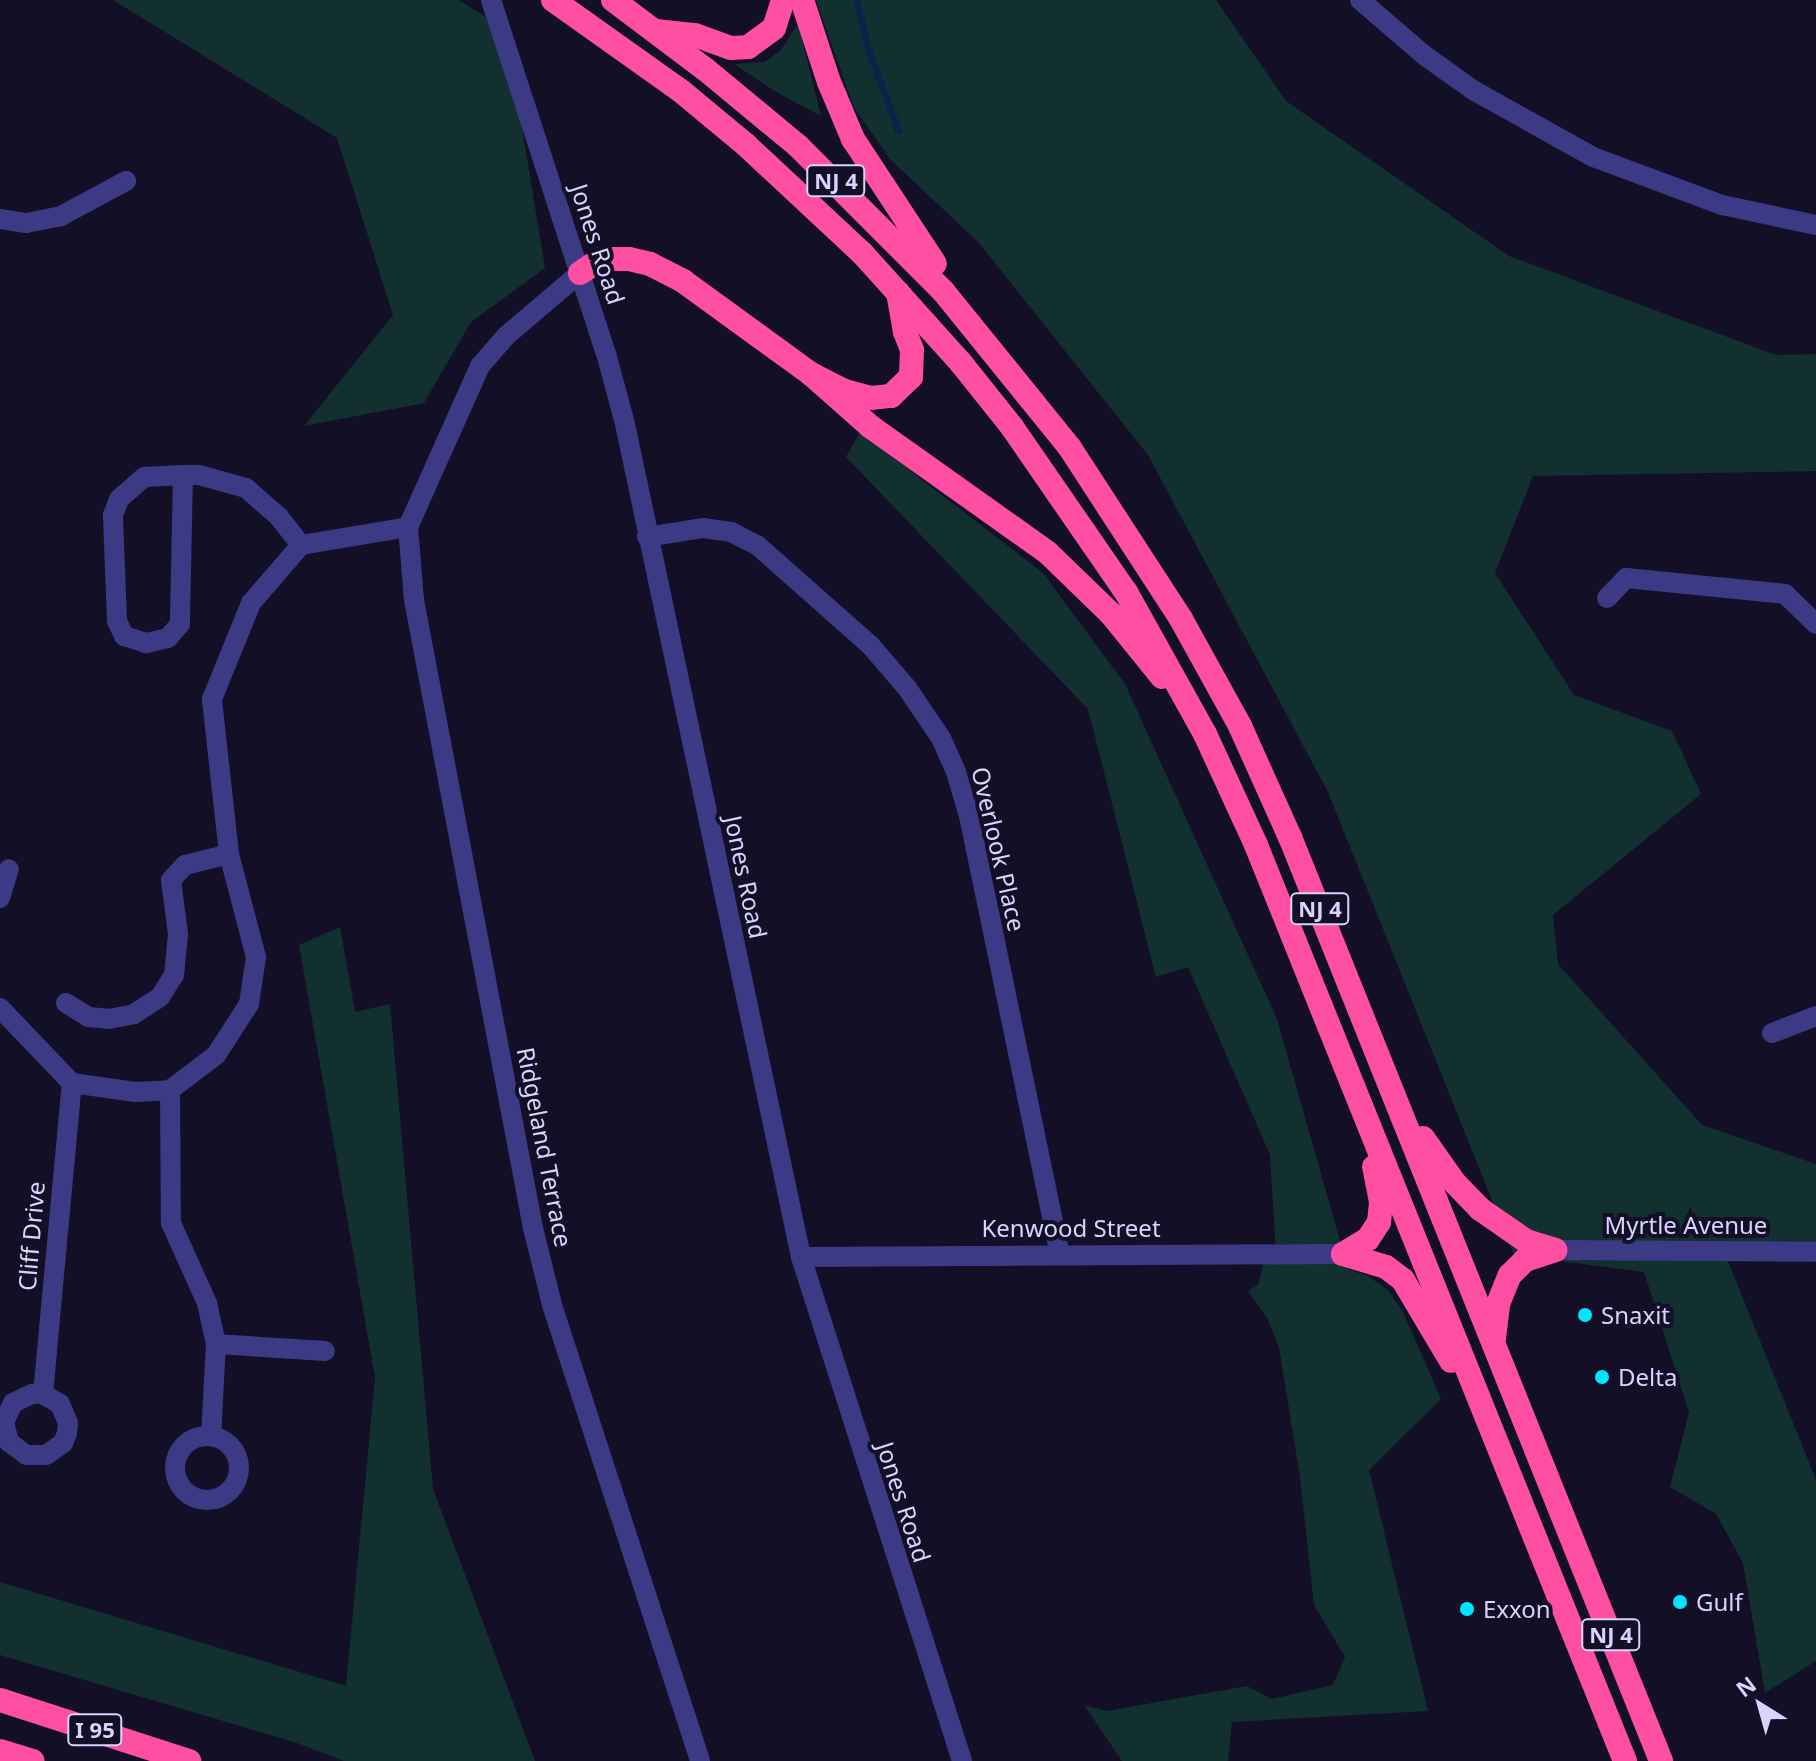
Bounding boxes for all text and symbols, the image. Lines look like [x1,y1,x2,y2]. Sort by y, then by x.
road number: NJ 4 [806,163,866,199]
street label: Jones Road [565,180,631,308]
street label: Overlook Place [966,764,1032,934]
street label: Jones Road [719,813,773,941]
road number: NJ 4 [1290,891,1350,927]
street label: Ridgeland Terrace [512,1045,578,1249]
street label: Cliff Drive [12,1180,50,1292]
street label: Myrtle Avenue [1605,1211,1767,1239]
street label: Kenwood Street [981,1214,1161,1242]
place label: Snaxit [1601,1301,1670,1329]
marker: Snaxit [1576,1306,1594,1324]
place label: Delta [1618,1363,1677,1391]
marker: Delta [1593,1368,1611,1386]
street label: Jones Road [871,1438,937,1566]
place label: Gulf [1696,1588,1743,1616]
marker: Gulf [1671,1593,1689,1611]
place label: Exxon [1483,1595,1551,1623]
marker: Exxon [1458,1600,1476,1618]
road number: NJ 4 [1581,1617,1641,1653]
north arrow [1720,1665,1800,1745]
text: N [1729,1668,1762,1703]
road number: I 95 [67,1712,123,1748]

